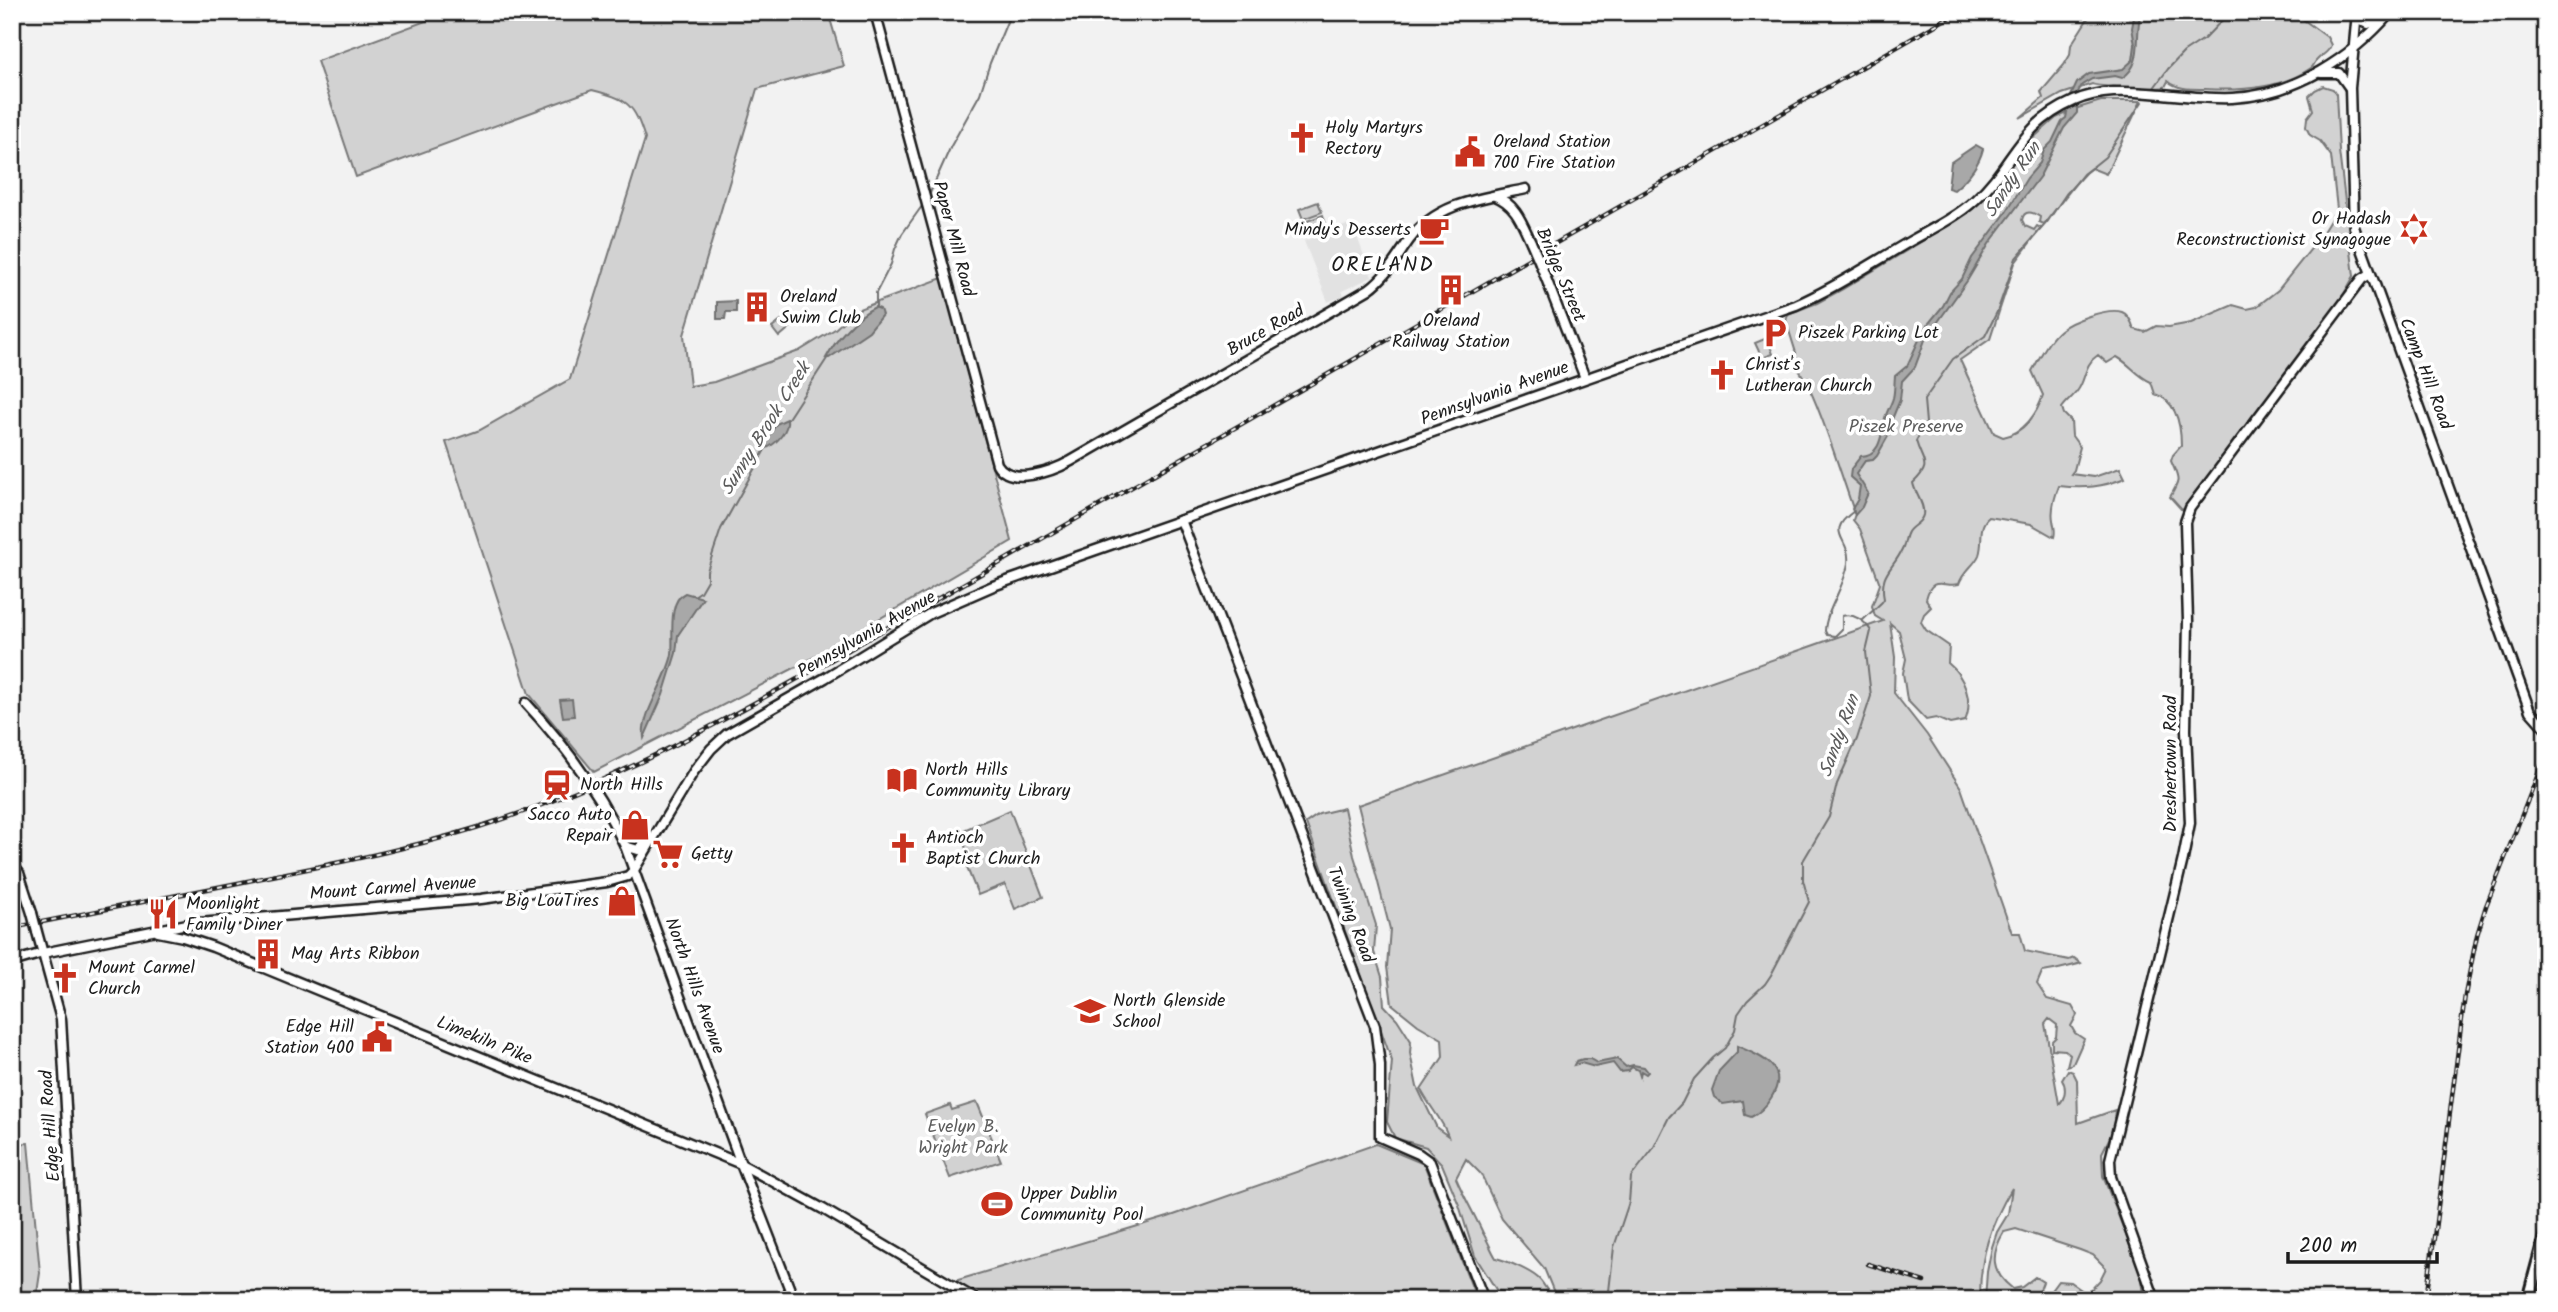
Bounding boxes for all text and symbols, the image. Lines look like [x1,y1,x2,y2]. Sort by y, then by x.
place label: Holy Martyrs Rectory [1325,114,1423,164]
church icon: Holy Martyrs Rectory [1285,121,1319,155]
place label: Oreland Station 700 Fire Station [1493,128,1615,178]
public building icon: Oreland Station 700 Fire Station [1453,135,1487,169]
water label: Sandy Run [1977,135,2050,224]
street label: Paper Mill Road [924,178,983,301]
place label: Or Hadash Reconstructionist Synagogue [2176,205,2391,255]
synagogue icon: Or Hadash Reconstructionist Synagogue [2397,212,2431,246]
cafe icon: Mindy's Desserts [1417,213,1451,247]
place label: Mindy's Desserts [1284,216,1411,245]
street label: Bridge Street [1527,223,1593,328]
district label: ORELAND [1331,249,1435,282]
building icon: Oreland Railway Station [1434,273,1468,307]
place label: Oreland Swim Club [780,283,861,333]
building icon: Oreland Swim Club [740,290,774,324]
street label: Bruce Road [1222,297,1311,365]
place label: Oreland Railway Station [1392,307,1510,357]
street label: Camp Hill Road [2390,314,2460,435]
parking icon: Piszek Parking Lot [1758,316,1792,350]
place label: Piszek Parking Lot [1798,319,1940,348]
place label: Christ's Lutheran Church [1745,351,1872,401]
water label: Sunny Brook Creek [713,354,821,501]
street label: Pennsylvania Avenue [1417,354,1573,434]
church icon: Christ's Lutheran Church [1705,358,1739,392]
park label: Piszek Preserve [1849,413,1963,442]
street label: Pennsylvania Avenue [792,583,942,687]
water label: Sandy Run [1811,689,1869,781]
street label: Dreshertown Road [2157,694,2186,833]
place label: North Hills Community Library [925,756,1071,806]
library icon: North Hills Community Library [885,763,919,797]
station icon: North Hills [540,768,574,802]
place label: North Hills [580,771,663,800]
place label: Sacco Auto Repair [528,801,613,851]
shop icon: Sacco Auto Repair [618,808,652,842]
place label: Antioch Baptist Church [926,824,1040,874]
church icon: Antioch Baptist Church [886,831,920,865]
supermarket icon: Getty [651,837,685,871]
place label: Getty [691,840,733,869]
street label: Twining Road [1318,862,1382,968]
street label: Mount Carmel Avenue [309,869,477,909]
shop icon: Big LouTires [605,884,639,918]
place label: Big LouTires [505,887,599,916]
place label: Moonlight Family Diner [186,890,283,940]
restaurant icon: Moonlight Family Diner [146,897,180,931]
street label: North Hills Avenue [656,914,732,1058]
building icon: May Arts Ribbon [251,937,285,971]
place label: May Arts Ribbon [291,940,420,969]
place label: Mount Carmel Church [88,954,195,1004]
church icon: Mount Carmel Church [48,961,82,995]
place label: North Glenside School [1113,987,1225,1037]
school or university icon: North Glenside School [1073,994,1107,1028]
street label: Limekiln Pike [432,1009,536,1073]
place label: Edge Hill Station 400 [265,1013,355,1063]
public building icon: Edge Hill Station 400 [360,1020,394,1054]
street label: Edge Hill Road [33,1068,69,1183]
park label: Evelyn B. Wright Park [918,1113,1008,1163]
place label: Upper Dublin Community Pool [1020,1180,1144,1230]
sports icon: Upper Dublin Community Pool [980,1187,1014,1221]
scale bar [2288,1221,2437,1265]
text: 200 m [2299,1230,2357,1263]

